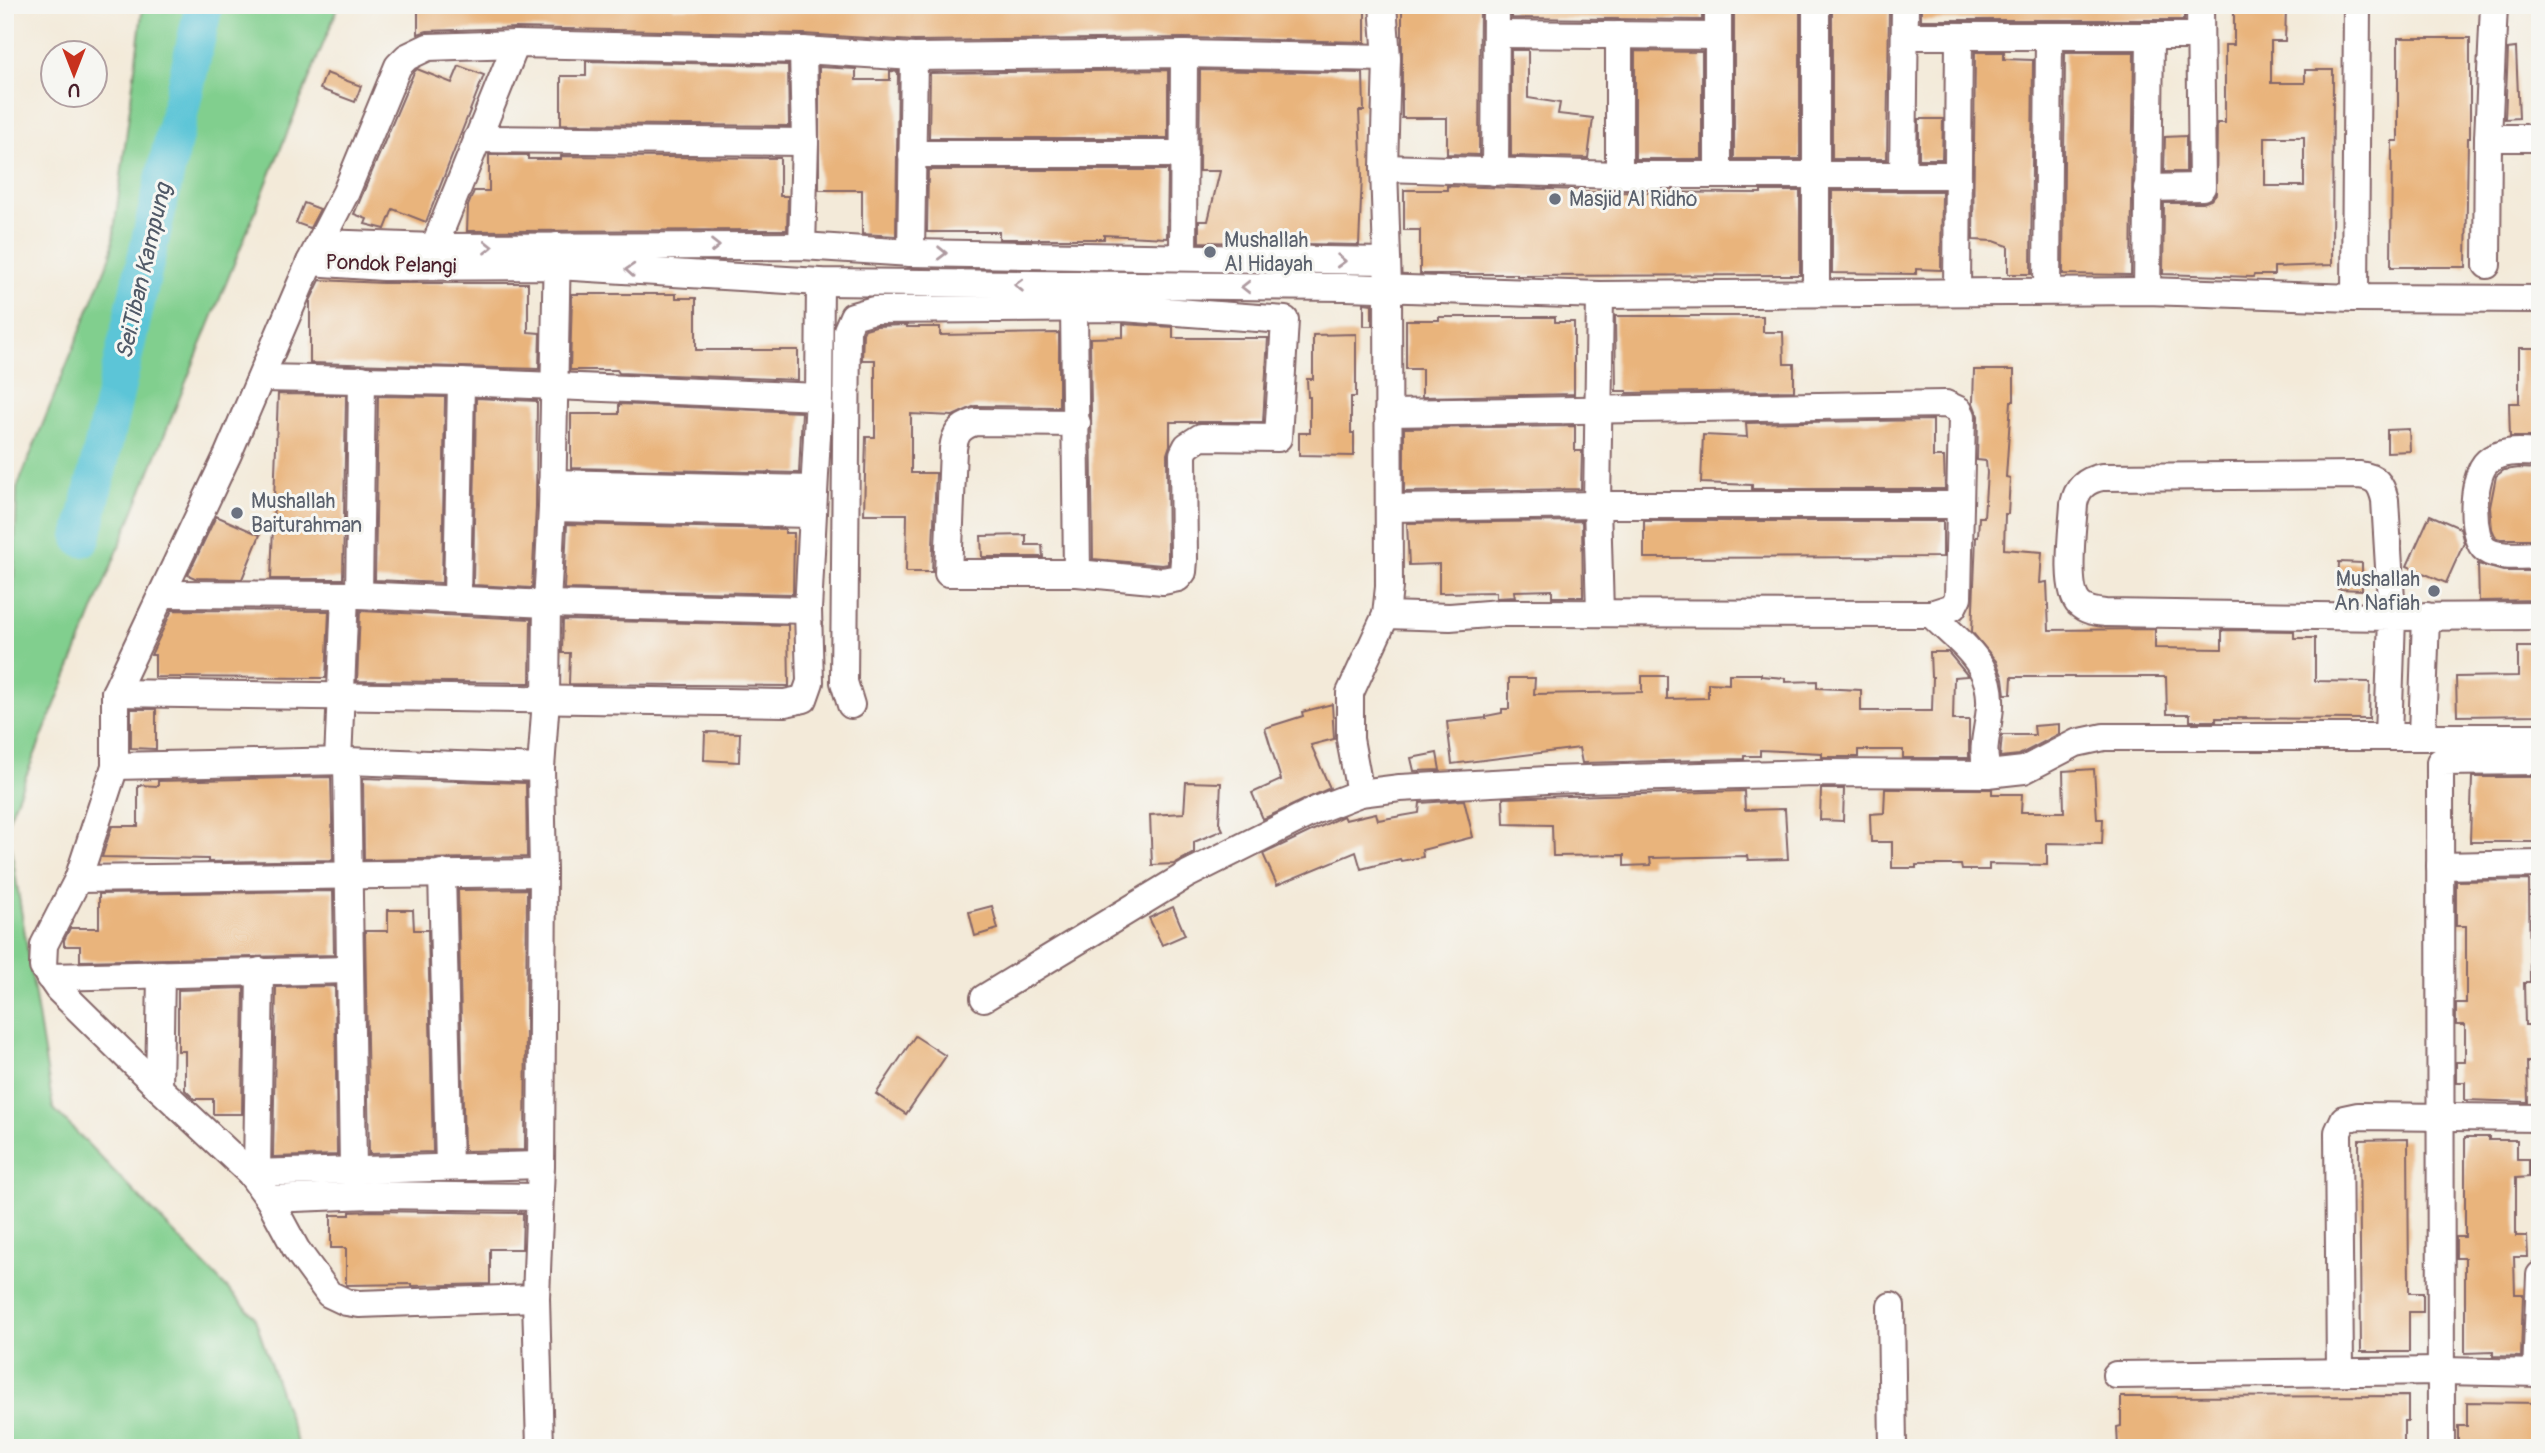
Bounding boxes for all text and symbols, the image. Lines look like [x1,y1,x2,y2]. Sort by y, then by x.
north arrow [38,38,108,108]
text: U [68,78,80,102]
water label: Sei.Tiban Kampung [109,179,178,362]
place label: Masjid Al Ridho [1569,186,1697,213]
marker: Masjid Al Ridho [1547,191,1563,207]
place label: Mushallah Al Hidayah [1224,227,1313,278]
one-way arrow [710,238,721,254]
one-way arrow [483,239,493,255]
marker: Mushallah Al Hidayah [1202,244,1218,260]
one-way arrow [938,245,948,261]
street label: Pondok Pelangi [325,249,457,280]
one-way arrow [1336,254,1347,269]
one-way arrow [624,263,635,278]
one-way arrow [1013,277,1024,293]
one-way arrow [1241,279,1251,295]
place label: Mushallah Baiturahman [251,488,362,539]
marker: Mushallah Baiturahman [229,505,245,521]
place label: Mushallah An Nafiah [2334,566,2420,617]
marker: Mushallah An Nafiah [2426,583,2442,599]

